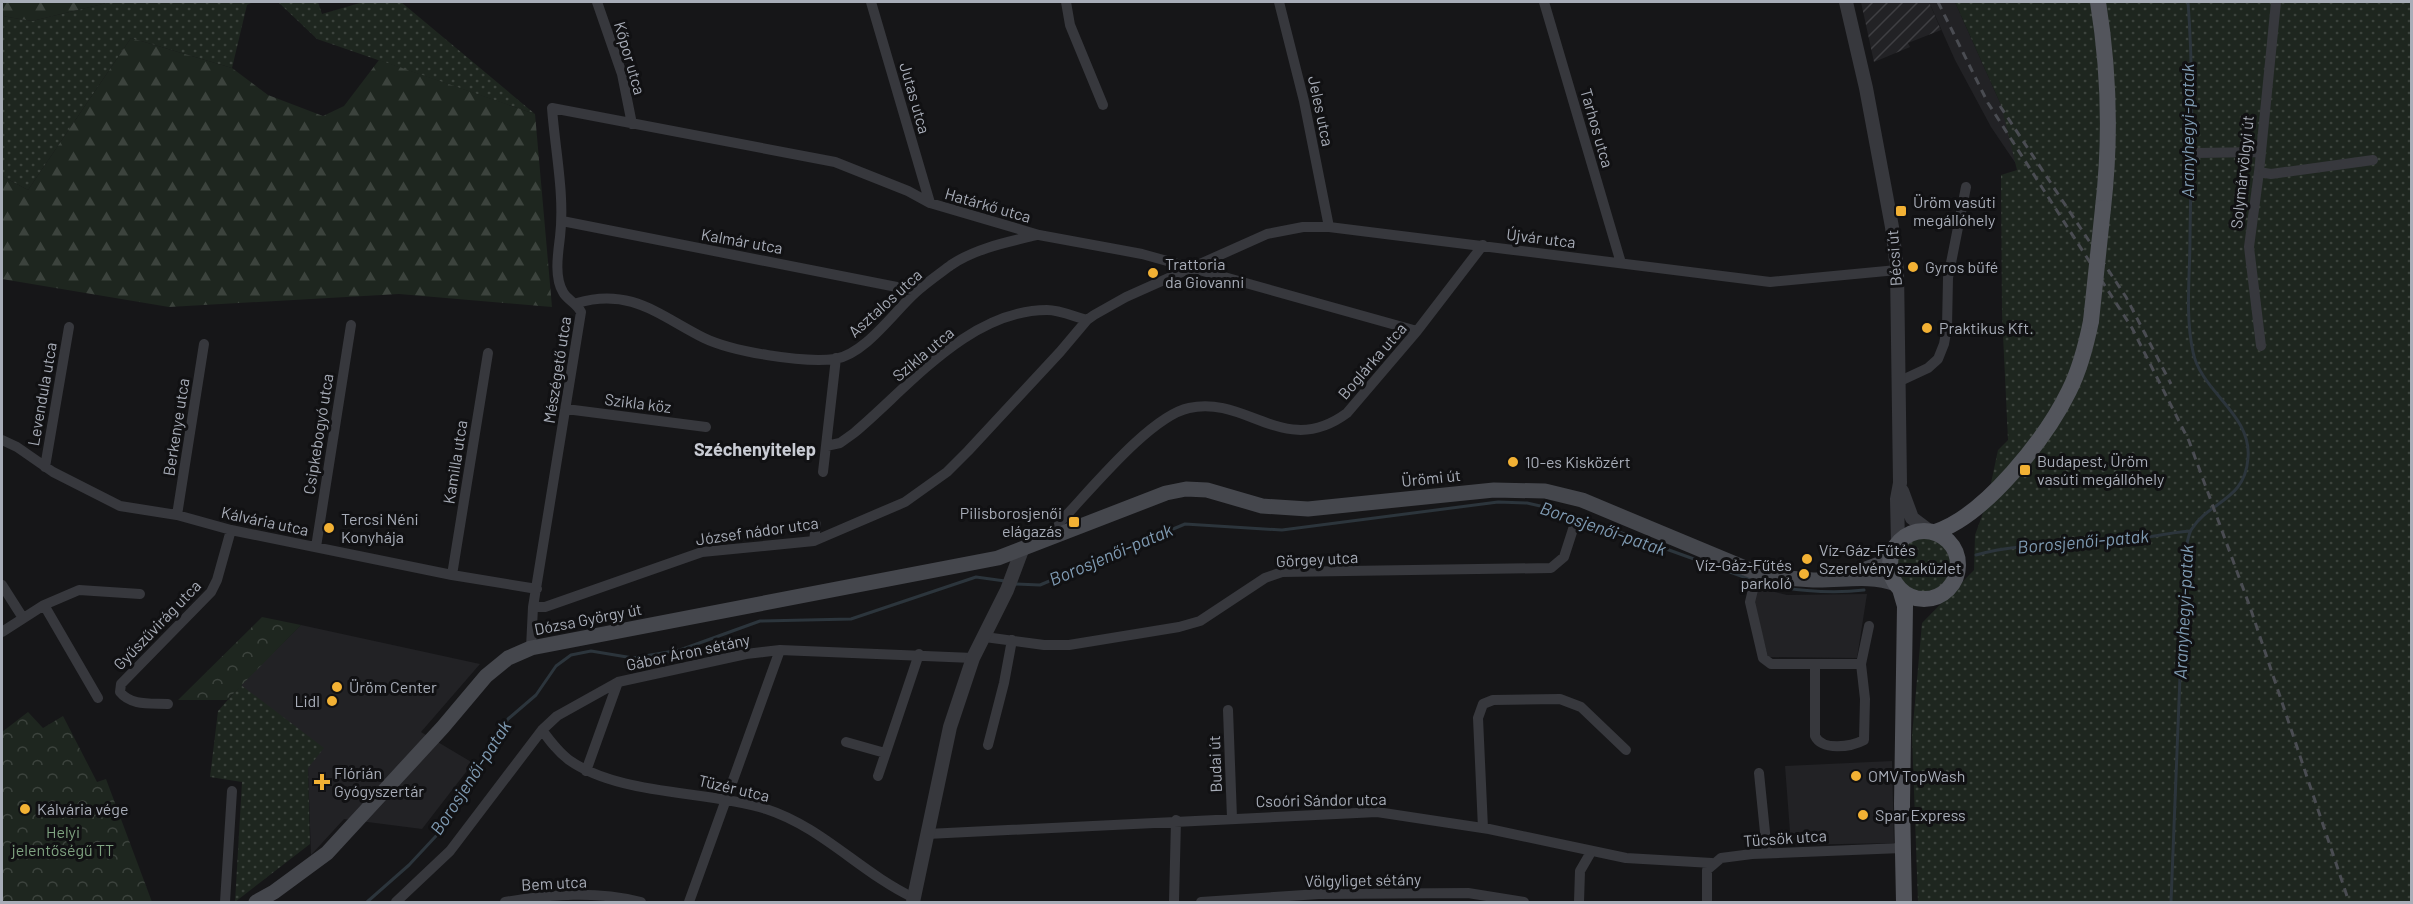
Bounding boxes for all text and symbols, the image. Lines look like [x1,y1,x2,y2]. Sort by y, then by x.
street label: Kőpor utca [611,19,650,97]
street label: Jutas utca [896,60,935,136]
water label: Aranyhegyi-patak [2176,63,2198,198]
street label: Jeles utca [1305,74,1338,148]
street label: Tarhos utca [1577,86,1618,170]
street label: Solymárvölgyi út [2226,114,2257,230]
street label: Határkő utca [943,183,1033,226]
place label: Üröm vasúti megállóhely [1913,192,1996,229]
marker: Üröm vasúti megállóhely [1894,204,1908,218]
street label: Kalmár utca [700,224,784,257]
street label: Újvár utca [1505,224,1577,251]
street label: Bécsi út [1882,229,1905,287]
place label: Trattoria da Giovanni [1165,254,1244,291]
place label: Gyros büfé [1925,257,1998,276]
marker: Gyros büfé [1906,260,1920,274]
street label: Asztalos utca [844,265,925,341]
marker: Trattoria da Giovanni [1146,266,1160,280]
street label: Mészégető utca [539,315,574,425]
place label: Praktikus Kft. [1939,318,2034,337]
street label: Boglárka utca [1333,319,1410,403]
marker: Praktikus Kft. [1920,321,1934,335]
street label: Szikla utca [888,322,957,385]
street label: Levendula utca [23,341,60,447]
street label: Csipkebogyó utca [299,372,336,496]
street label: Berkenye utca [158,377,193,477]
street label: Szikla köz [604,389,672,416]
street label: Kamilla utca [439,419,471,505]
district label: Széchenyitelep [694,438,816,460]
place label: Budapest, Üröm vasúti megállóhely [2037,451,2165,488]
place label: 10-es Kisközért [1525,452,1631,471]
marker: 10-es Kisközért [1506,455,1520,469]
marker: Budapest, Üröm vasúti megállóhely [2018,463,2032,477]
street label: Ürömi út [1400,465,1462,490]
water label: Borosjenői-patak [1537,496,1670,560]
street label: Kálvária utca [220,502,311,539]
place label: Pilisborosjenői elágazás [960,503,1062,540]
place label: Tercsi Néni Konyhája [341,509,419,546]
street label: József nádor utca [694,512,820,549]
marker: Pilisborosjenői elágazás [1067,515,1081,529]
water label: Borosjenői-patak [1046,518,1176,590]
marker: Tercsi Néni Konyhája [322,521,336,535]
water label: Borosjenői-patak [2016,524,2150,558]
place label: Víz-Gáz-Fűtés Szerelvény szaküzlet [1819,540,1962,577]
water label: Aranyhegyi-patak [2168,544,2198,680]
street label: Görgey utca [1275,547,1358,570]
marker: Víz-Gáz-Fűtés Szerelvény szaküzlet [1800,552,1814,566]
place label: Víz-Gáz-Fűtés parkoló [1695,555,1792,592]
marker: Víz-Gáz-Fűtés parkoló [1797,567,1811,581]
street label: Gyűszűvirág utca [109,576,204,673]
street label: Dózsa György út [532,599,643,638]
street label: Gábor Áron sétány [624,629,752,674]
place label: Üröm Center [349,677,437,696]
marker: Üröm Center [330,680,344,694]
place label: Lidl [294,691,320,710]
marker: Lidl [325,694,339,708]
water label: Borosjenői-patak [425,716,515,839]
street label: Budai út [1204,735,1225,793]
place label: Flórián Gyógyszertár [334,763,424,800]
place label: OMV TopWash [1868,766,1965,785]
marker: OMV TopWash [1849,769,1863,783]
street label: Tüzér utca [697,770,772,805]
marker: Flórián Gyógyszertár [315,775,329,789]
street label: Csoóri Sándor utca [1255,789,1387,810]
place label: Kálvária vége [37,799,128,818]
marker: Kálvária vége [18,802,32,816]
place label: Spar Express [1875,805,1966,824]
marker: Spar Express [1856,808,1870,822]
park label: Helyi jelentőségű TT [11,822,114,859]
street label: Tücsök utca [1743,825,1827,850]
street label: Völgyliget sétány [1305,869,1422,890]
street label: Bem utca [521,871,587,894]

